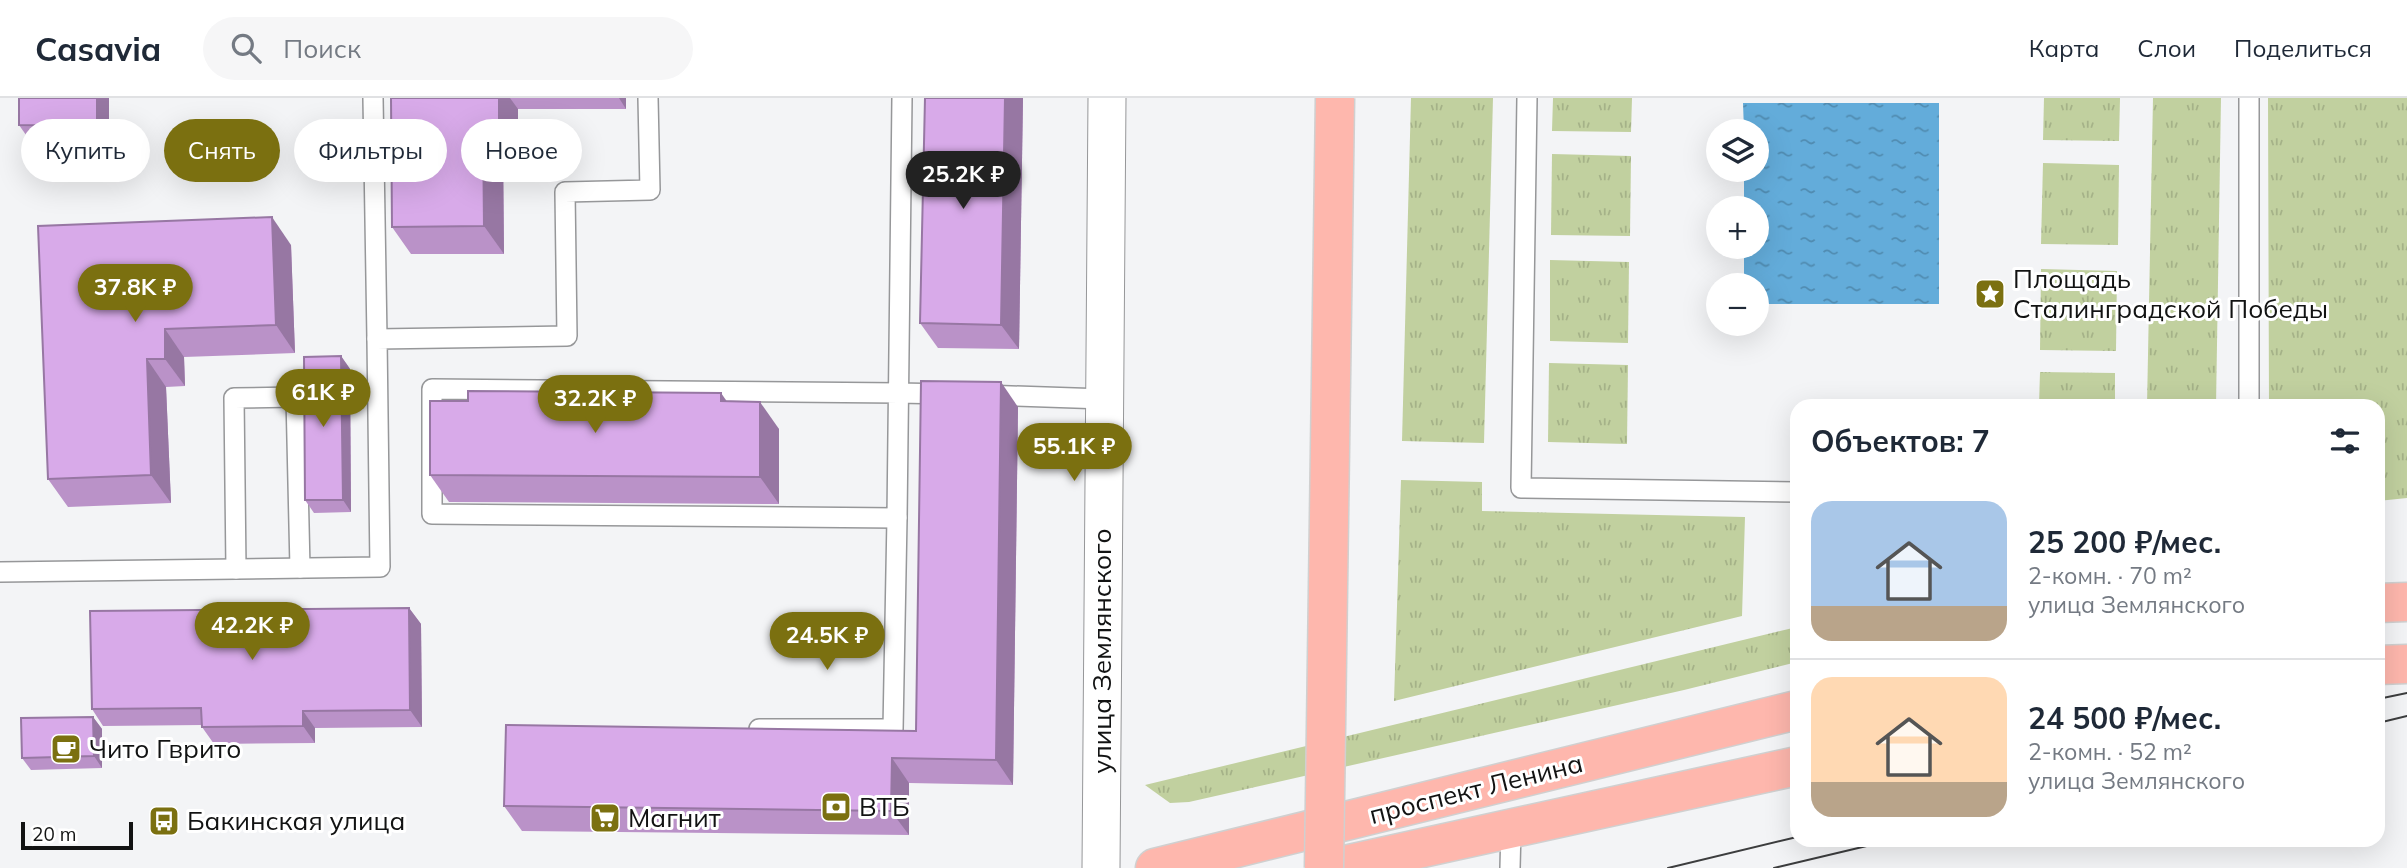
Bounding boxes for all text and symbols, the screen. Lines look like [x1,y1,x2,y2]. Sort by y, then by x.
search box [203,17,693,80]
text: Casavia [35,28,161,69]
icon: search [227,29,265,67]
text: Поиск [283,32,361,65]
text: Карта [2029,33,2099,63]
text: Слои [2137,33,2196,63]
text: Поделиться [2234,33,2372,63]
chip: Купить [21,119,150,182]
chip: Снять [164,119,280,182]
chip: Фильтры [294,119,447,182]
chip: Новое [461,119,582,182]
map controls [1706,119,1769,336]
button: layers [1706,119,1769,182]
pin: 25.2K ₽ [898,152,1028,211]
text: 25.2K ₽ [922,159,1004,188]
button: + [1706,196,1769,259]
place label: Площадь Сталинградской Победы [2013,262,2328,325]
pin: 37.8K ₽ [70,264,200,324]
text: 37.8K ₽ [94,272,176,301]
button: − [1706,273,1769,336]
place icon: Площадь Сталинградской Победы [1973,277,2007,311]
pin: 61K ₽ [274,370,372,429]
pin: 32.2K ₽ [530,376,660,435]
text: 61K ₽ [291,377,355,406]
text: 32.2K ₽ [554,383,636,412]
text: Объектов: 7 [1811,422,1990,460]
icon: filters [2326,422,2364,460]
pin: 55.1K ₽ [1009,424,1139,483]
text: 55.1K ₽ [1033,431,1115,460]
text: 25 200 ₽/мес. [2028,523,2221,561]
street label: улица Землянского [1085,528,1118,774]
icon: home [1867,529,1951,613]
text: 2-комн. · 70 m² [2028,561,2192,590]
text: улица Землянского [2028,590,2245,619]
pin: 42.2K ₽ [187,602,317,662]
text: 42.2K ₽ [211,610,293,639]
pin: 24.5K ₽ [762,612,892,672]
text: 24.5K ₽ [786,620,868,649]
text: 24 500 ₽/мес. [2028,699,2221,737]
icon: home [1867,705,1951,789]
cafe icon: Чито Гврито [49,732,83,766]
place label: Чито Гврито [89,732,241,765]
text: 2-комн. · 52 m² [2028,737,2192,766]
street label: проспект Ленина [1366,746,1586,831]
text: улица Землянского [2028,766,2245,795]
bank icon: ВТБ [819,790,853,824]
place label: ВТБ [859,790,910,823]
supermarket icon: Магнит [588,801,622,835]
place label: Магнит [628,801,721,834]
bus stop icon: Бакинская улица [147,804,181,838]
place label: Бакинская улица [187,804,405,837]
scale bar [21,819,133,851]
text: 20 m [32,822,76,846]

